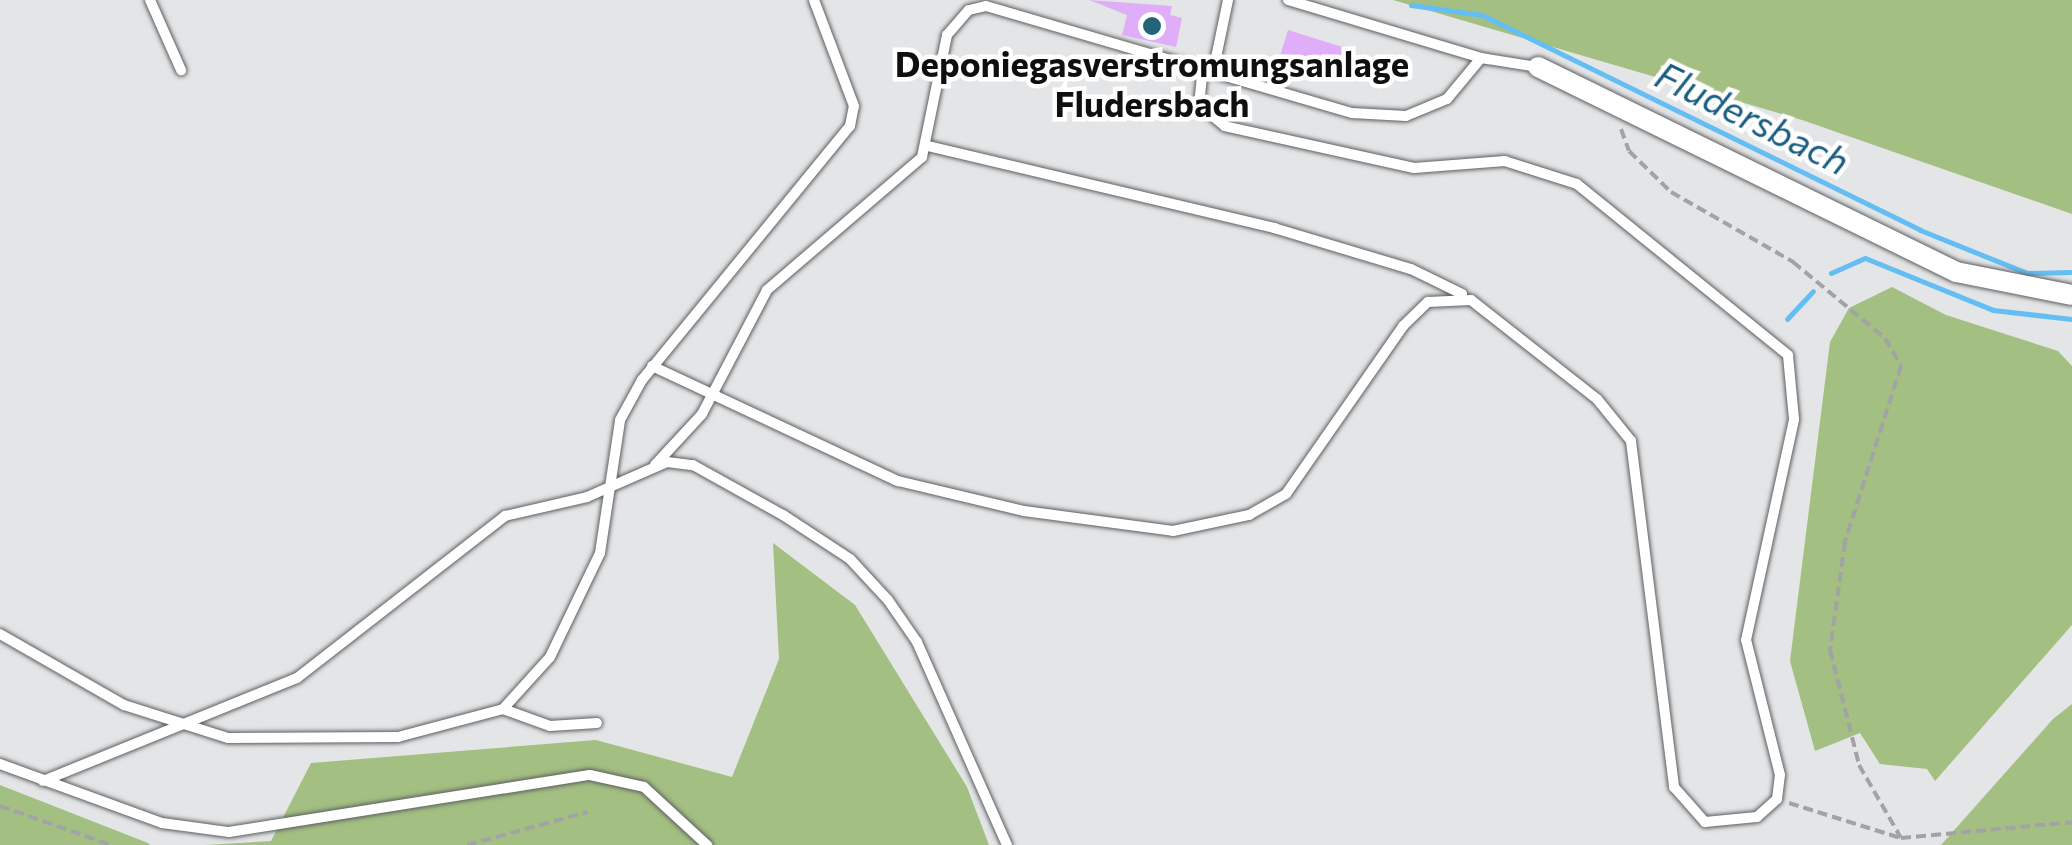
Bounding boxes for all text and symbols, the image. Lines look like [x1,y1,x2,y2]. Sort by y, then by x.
marker: Deponiegasverstromungsanlage Fludersbach [1141,15,1163,37]
place label: Deponiegasverstromungsanlage Fludersbach [895,42,1409,124]
water label: Fludersbach [1649,51,1857,183]

